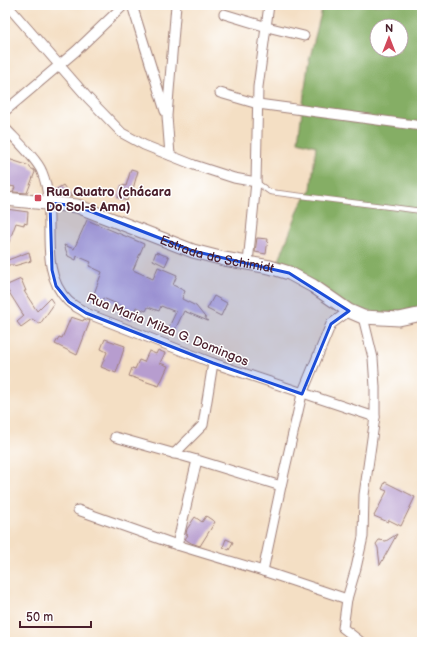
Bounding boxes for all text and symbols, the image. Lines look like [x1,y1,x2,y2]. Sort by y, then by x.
north arrow [369,18,409,58]
text: N [385,22,393,35]
place label: Rua Quatro (chácara Do Sol-s Ama) [46,184,171,215]
marker: Rua Quatro (chácara Do Sol-s Ama) [33,193,43,203]
street label: Estrada do Schimidt [158,232,276,277]
street label: Rua Maria Milza G. Domingos [84,290,252,370]
scale bar [20,603,91,629]
text: 50 m [26,610,53,625]

